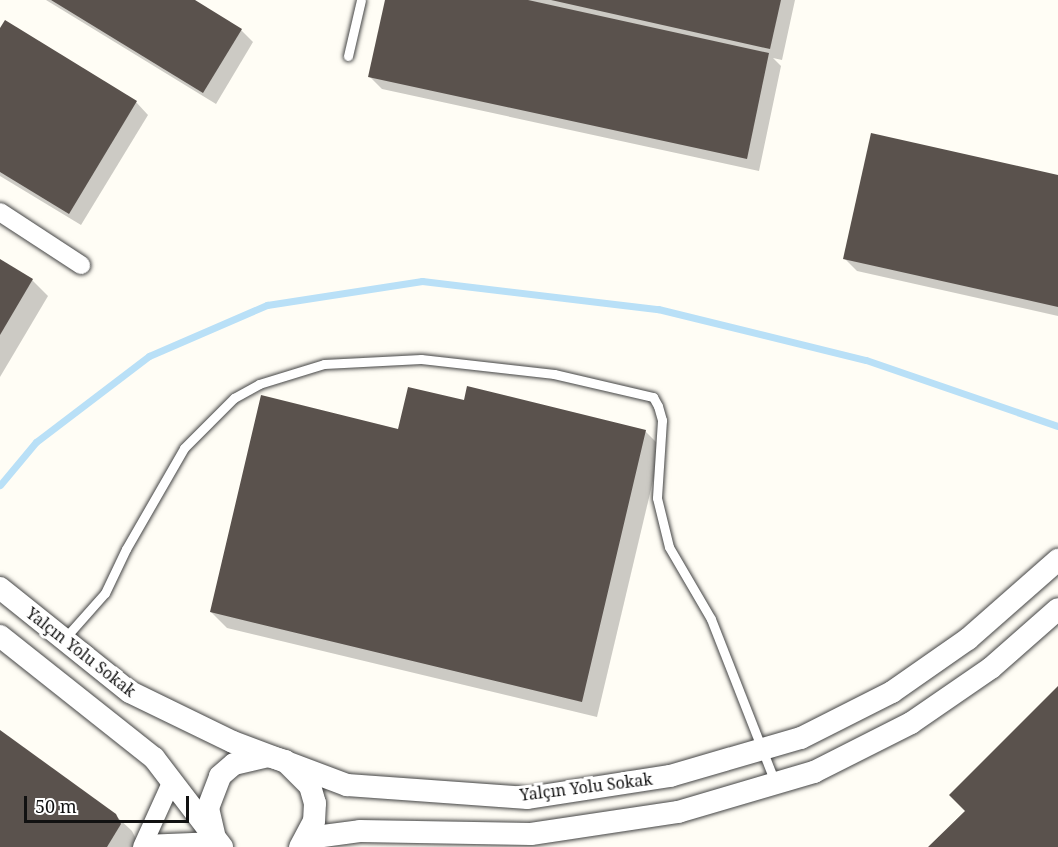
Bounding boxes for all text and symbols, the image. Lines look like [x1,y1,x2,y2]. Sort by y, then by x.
street label: Yalçın Yolu Sokak [22,603,140,701]
street label: Yalçın Yolu Sokak [519,769,653,805]
scale bar [27,784,192,822]
text: 50 m [35,794,77,818]

